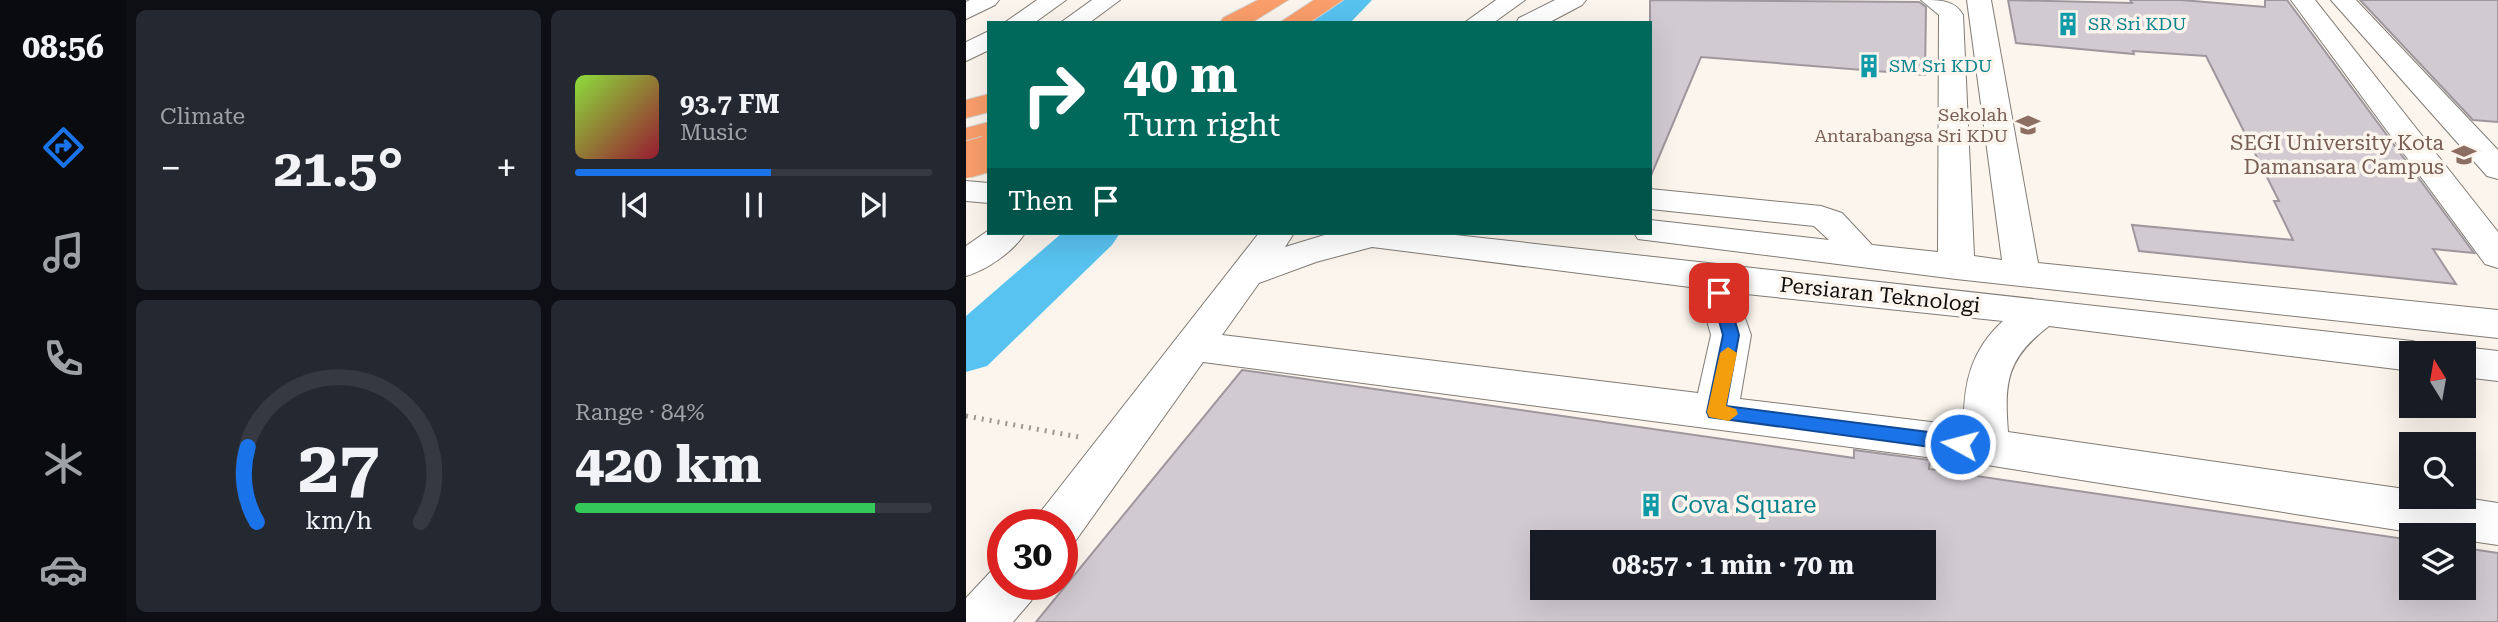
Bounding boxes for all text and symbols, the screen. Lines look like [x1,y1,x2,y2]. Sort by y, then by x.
building icon: SR Sri KDU [2054,10,2082,38]
place label: SR Sri KDU [2088,13,2187,34]
text: 08:56 [22,28,104,66]
text: 40 m [1123,47,1238,104]
icon: right [1008,49,1099,140]
building icon: SM Sri KDU [1855,52,1883,80]
place label: SM Sri KDU [1889,55,1992,76]
text: 93.7 FM [680,89,780,119]
text: Climate [160,103,245,130]
place label: Sekolah Antarabangsa Sri KDU [1814,104,2008,146]
text: Turn right [1123,106,1280,144]
school or university icon: Sekolah Antarabangsa Sri KDU [2014,111,2042,139]
text: Music [680,119,747,146]
icon: directions [39,123,88,172]
place label: SEGI University Kota Damansara Campus [2230,131,2445,179]
text: 21.5° [274,138,403,199]
school or university icon: SEGI University Kota Damansara Campus [2450,141,2478,169]
text: − [160,146,181,190]
text: + [496,146,517,190]
icon: arrive [1087,182,1125,220]
icon: previous [616,186,654,224]
icon: pause [735,186,773,224]
icon: next [854,186,892,224]
text: Then [1008,186,1073,216]
icon: music [39,228,88,277]
pin [1689,263,1749,323]
street label: Persiaran Teknologi [1779,273,1982,318]
icon: arrive [1700,274,1738,312]
icon: phone [39,334,88,383]
north arrow [2399,341,2476,418]
map controls [2399,341,2476,600]
text: Range · 84% [575,399,704,426]
position arrow [1923,407,1997,481]
text: 27 [298,425,379,510]
button: search [2399,432,2476,509]
text: 420 km [575,434,762,495]
icon: climate [39,439,88,488]
building icon: Cova Square [1637,491,1665,519]
place label: Cova Square [1671,491,1816,519]
text: km/h [305,506,372,535]
speed limit sign: 30 [987,509,1078,600]
button: layers [2399,523,2476,600]
icon: car [39,545,88,594]
text: 08:57 · 1 min · 70 m [1612,550,1854,580]

